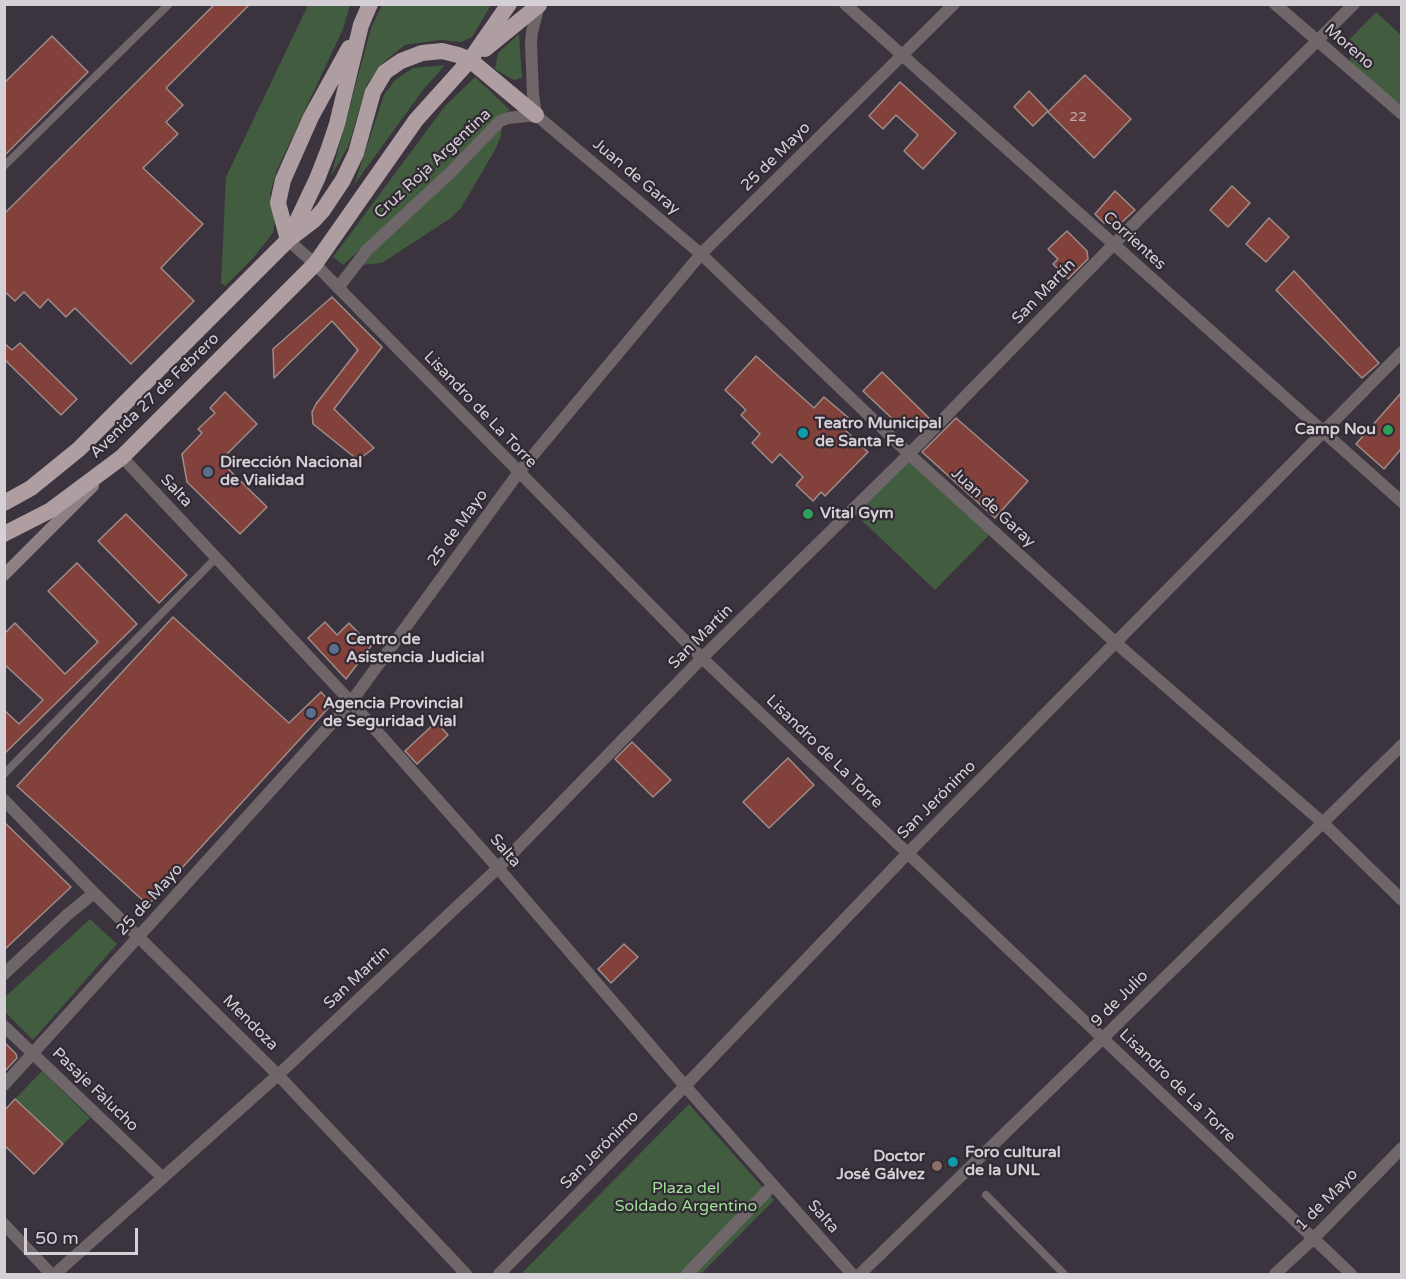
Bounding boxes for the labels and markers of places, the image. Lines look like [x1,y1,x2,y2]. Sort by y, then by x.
place label: Teatro Municipal de Santa Fe [815,414,942,452]
place label: Camp Nou [1295,420,1376,440]
marker: Camp Nou [1381,423,1395,437]
marker: Teatro Municipal de Santa Fe [796,426,810,440]
place label: Dirección Nacional de Vialidad [220,453,362,491]
marker: Dirección Nacional de Vialidad [201,465,215,479]
place label: Vital Gym [820,504,894,524]
marker: Vital Gym [801,507,815,521]
place label: Centro de Asistencia Judicial [346,630,484,668]
marker: Centro de Asistencia Judicial [327,642,341,656]
place label: Agencia Provincial de Seguridad Vial [323,694,463,732]
marker: Agencia Provincial de Seguridad Vial [304,706,318,720]
place label: Foro cultural de la UNL [965,1143,1061,1181]
place label: Doctor José Gálvez [836,1147,925,1185]
marker: Foro cultural de la UNL [946,1155,960,1169]
marker: Doctor José Gálvez [930,1159,944,1173]

